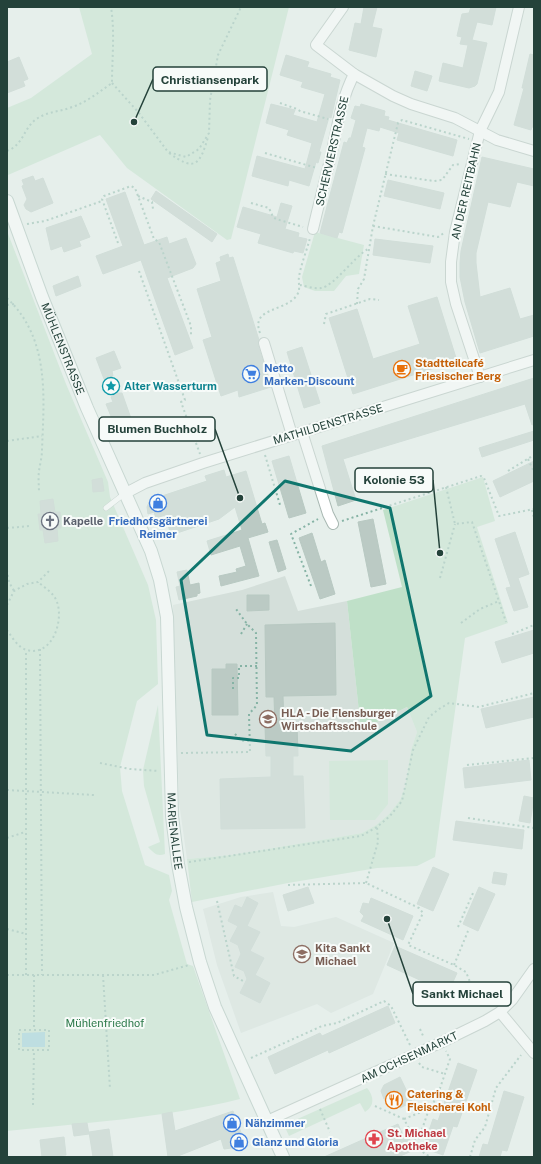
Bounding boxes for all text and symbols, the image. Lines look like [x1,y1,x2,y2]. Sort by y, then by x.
callout: Christiansenpark [153,67,267,91]
text: Christiansenpark [161,73,259,87]
street label: SCHERVIERSTRASSE [314,95,351,207]
street label: AN DER REITBAHN [449,141,483,241]
street label: MÜHLENSTRASSE [39,301,87,397]
place label: Stadtteilcafé Friesischer Berg [415,357,501,382]
cafe icon: Stadtteilcafé Friesischer Berg [392,359,412,379]
place label: Netto Marken-Discount [264,362,355,387]
supermarket icon: Netto Marken-Discount [241,364,261,384]
place icon: Alter Wasserturm [101,376,121,396]
place label: Alter Wasserturm [124,380,217,392]
street label: MATHILDENSTRASSE [272,402,385,446]
callout: Blumen Buchholz [99,417,215,441]
text: Blumen Buchholz [107,422,207,436]
callout: Kolonie 53 [355,468,433,492]
text: Kolonie 53 [363,473,425,487]
shop icon: Friedhofsgärtnerei Reimer [148,493,168,513]
church icon: Kapelle [40,511,60,531]
place label: Kapelle [63,515,103,527]
place label: Friedhofsgärtnerei Reimer [109,515,207,540]
place label: HLA - Die Flensburger Wirtschaftsschule [281,707,396,732]
school or university icon: HLA - Die Flensburger Wirtschaftsschule [258,709,278,729]
street label: MARIENALLEE [165,792,185,871]
place label: Kita Sankt Michael [315,942,371,967]
school or university icon: Kita Sankt Michael [292,944,312,964]
callout: Sankt Michael [413,982,511,1006]
text: Sankt Michael [421,987,503,1001]
park label: Mühlenfriedhof [66,1017,145,1029]
street label: AM OCHSENMARKT [358,1029,460,1085]
place label: Catering & Fleischerei Kohl [407,1088,492,1113]
restaurant icon: Catering & Fleischerei Kohl [384,1090,404,1110]
shop icon: Nähzimmer [222,1113,242,1133]
place label: Nähzimmer [245,1117,306,1129]
place label: St. Michael Apotheke [387,1127,447,1152]
pharmacy icon: St. Michael Apotheke [364,1129,384,1149]
shop icon: Glanz und Gloria [229,1132,249,1152]
place label: Glanz und Gloria [252,1136,339,1148]

